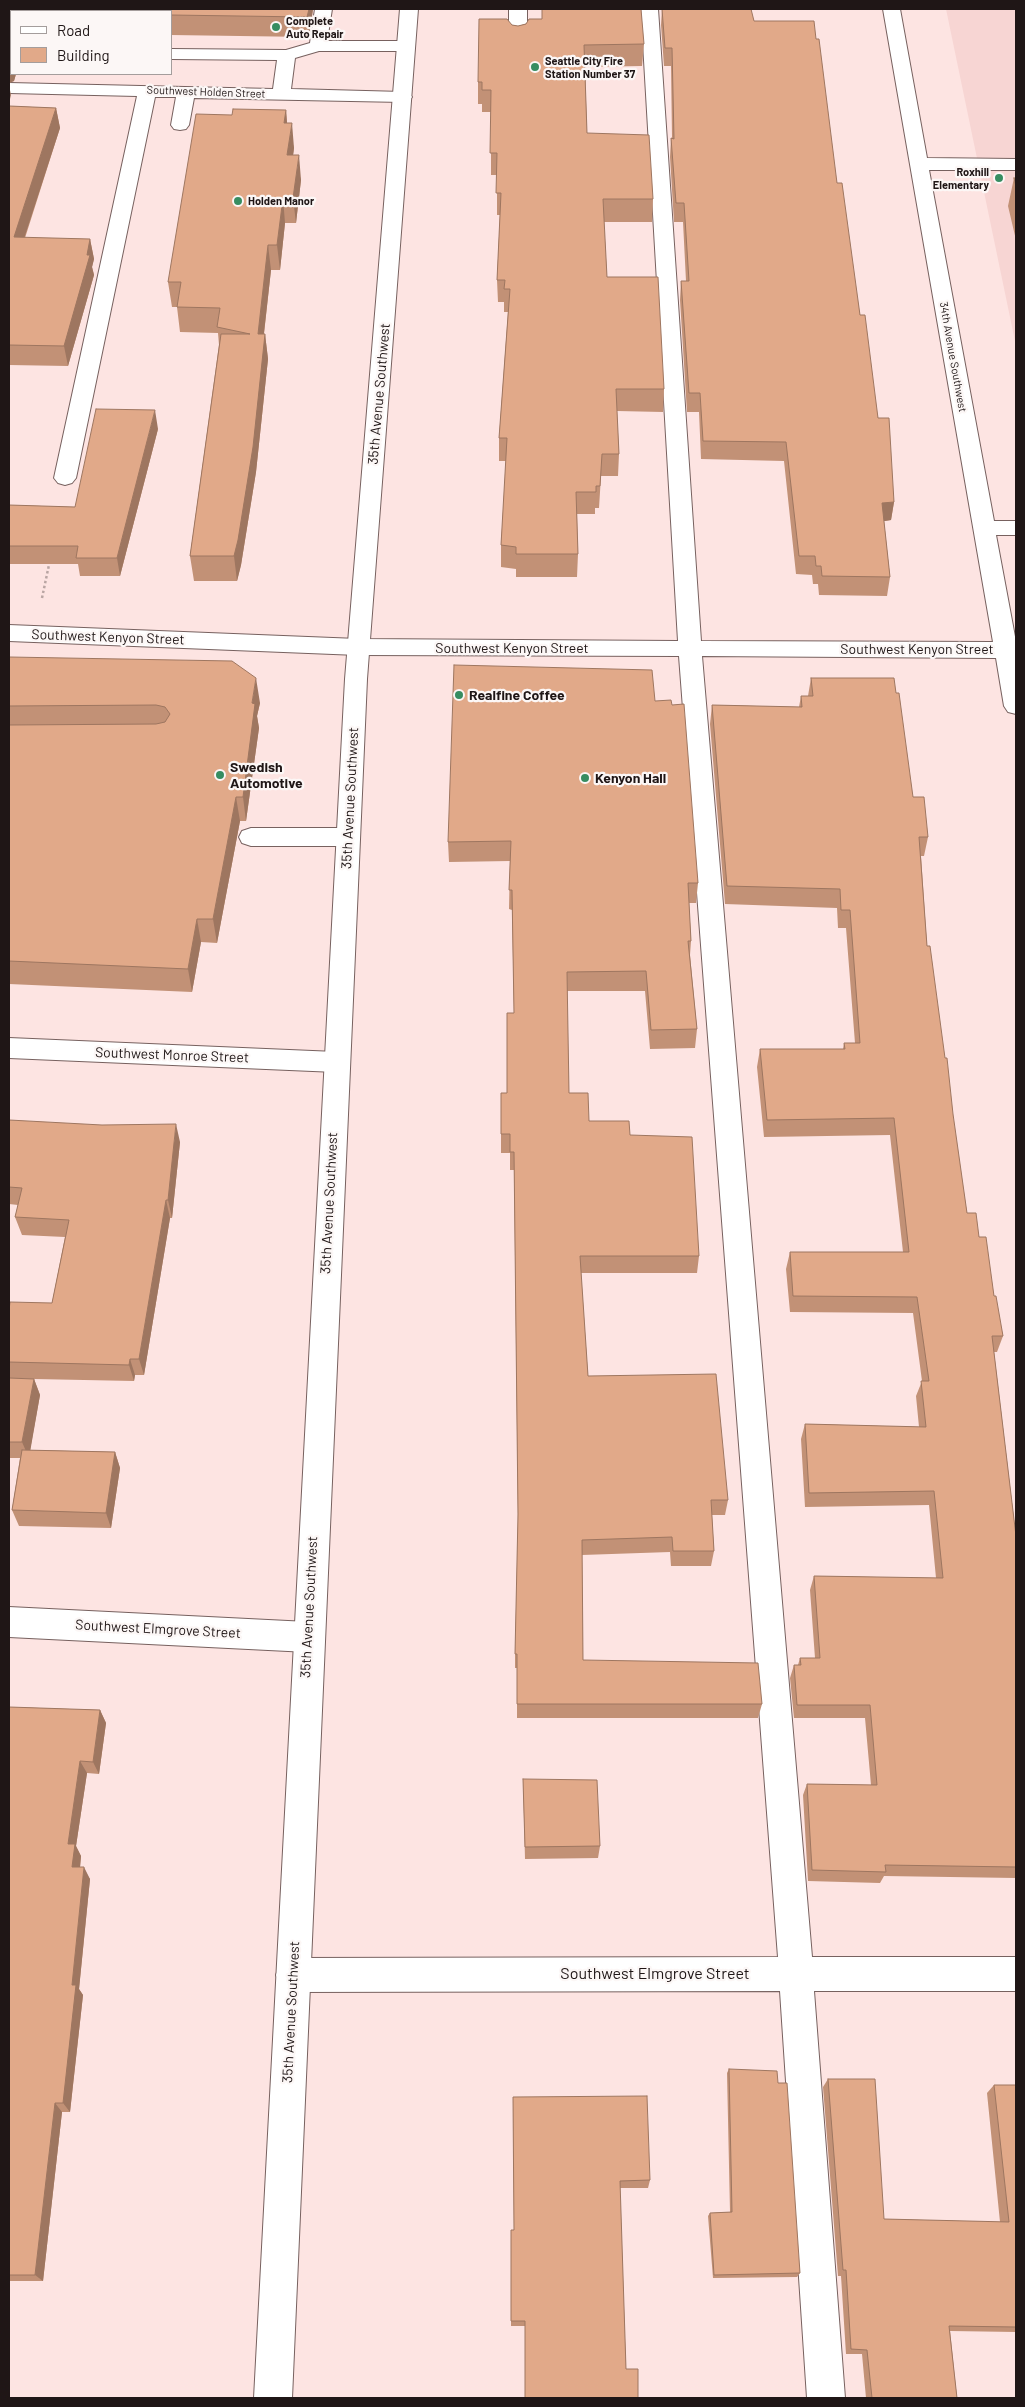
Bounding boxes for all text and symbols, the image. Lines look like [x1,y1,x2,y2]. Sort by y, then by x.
legend [10,10,172,75]
place label: Complete Auto Repair [286,14,344,40]
text: Road [57,21,90,39]
marker: Complete Auto Repair [270,21,282,33]
text: Building [57,46,110,64]
place label: Seattle City Fire Station Number 37 [545,54,635,80]
marker: Seattle City Fire Station Number 37 [529,61,541,73]
street label: Southwest Holden Street [146,83,266,101]
place label: Roxhill Elementary [933,165,989,191]
marker: Roxhill Elementary [993,172,1005,184]
place label: Holden Manor [248,194,314,208]
marker: Holden Manor [232,195,244,207]
street label: 34th Avenue Southwest [937,301,969,413]
street label: 35th Avenue Southwest [364,323,394,465]
street label: Southwest Kenyon Street [31,626,185,648]
street label: Southwest Kenyon Street [435,640,589,656]
street label: Southwest Kenyon Street [840,641,994,657]
place label: Realfine Coffee [469,687,565,703]
marker: Realfine Coffee [453,689,465,701]
street label: 35th Avenue Southwest [338,727,362,869]
place label: Swedish Automotive [230,759,303,792]
marker: Swedish Automotive [214,769,226,781]
place label: Kenyon Hall [595,770,666,786]
marker: Kenyon Hall [579,772,591,784]
street label: Southwest Monroe Street [95,1044,249,1066]
street label: 35th Avenue Southwest [317,1132,341,1274]
street label: 35th Avenue Southwest [297,1536,321,1678]
street label: Southwest Elmgrove Street [75,1616,241,1642]
street label: 35th Avenue Southwest [279,1941,303,2083]
street label: Southwest Elmgrove Street [560,1964,750,1984]

